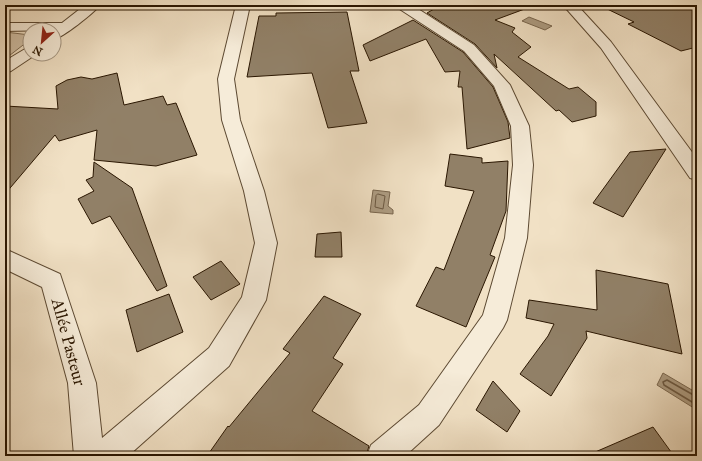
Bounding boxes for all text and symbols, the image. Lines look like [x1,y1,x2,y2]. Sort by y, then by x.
north arrow [22,22,62,62]
text: N [30,42,45,58]
street label: Allée Pasteur [47,295,90,389]

